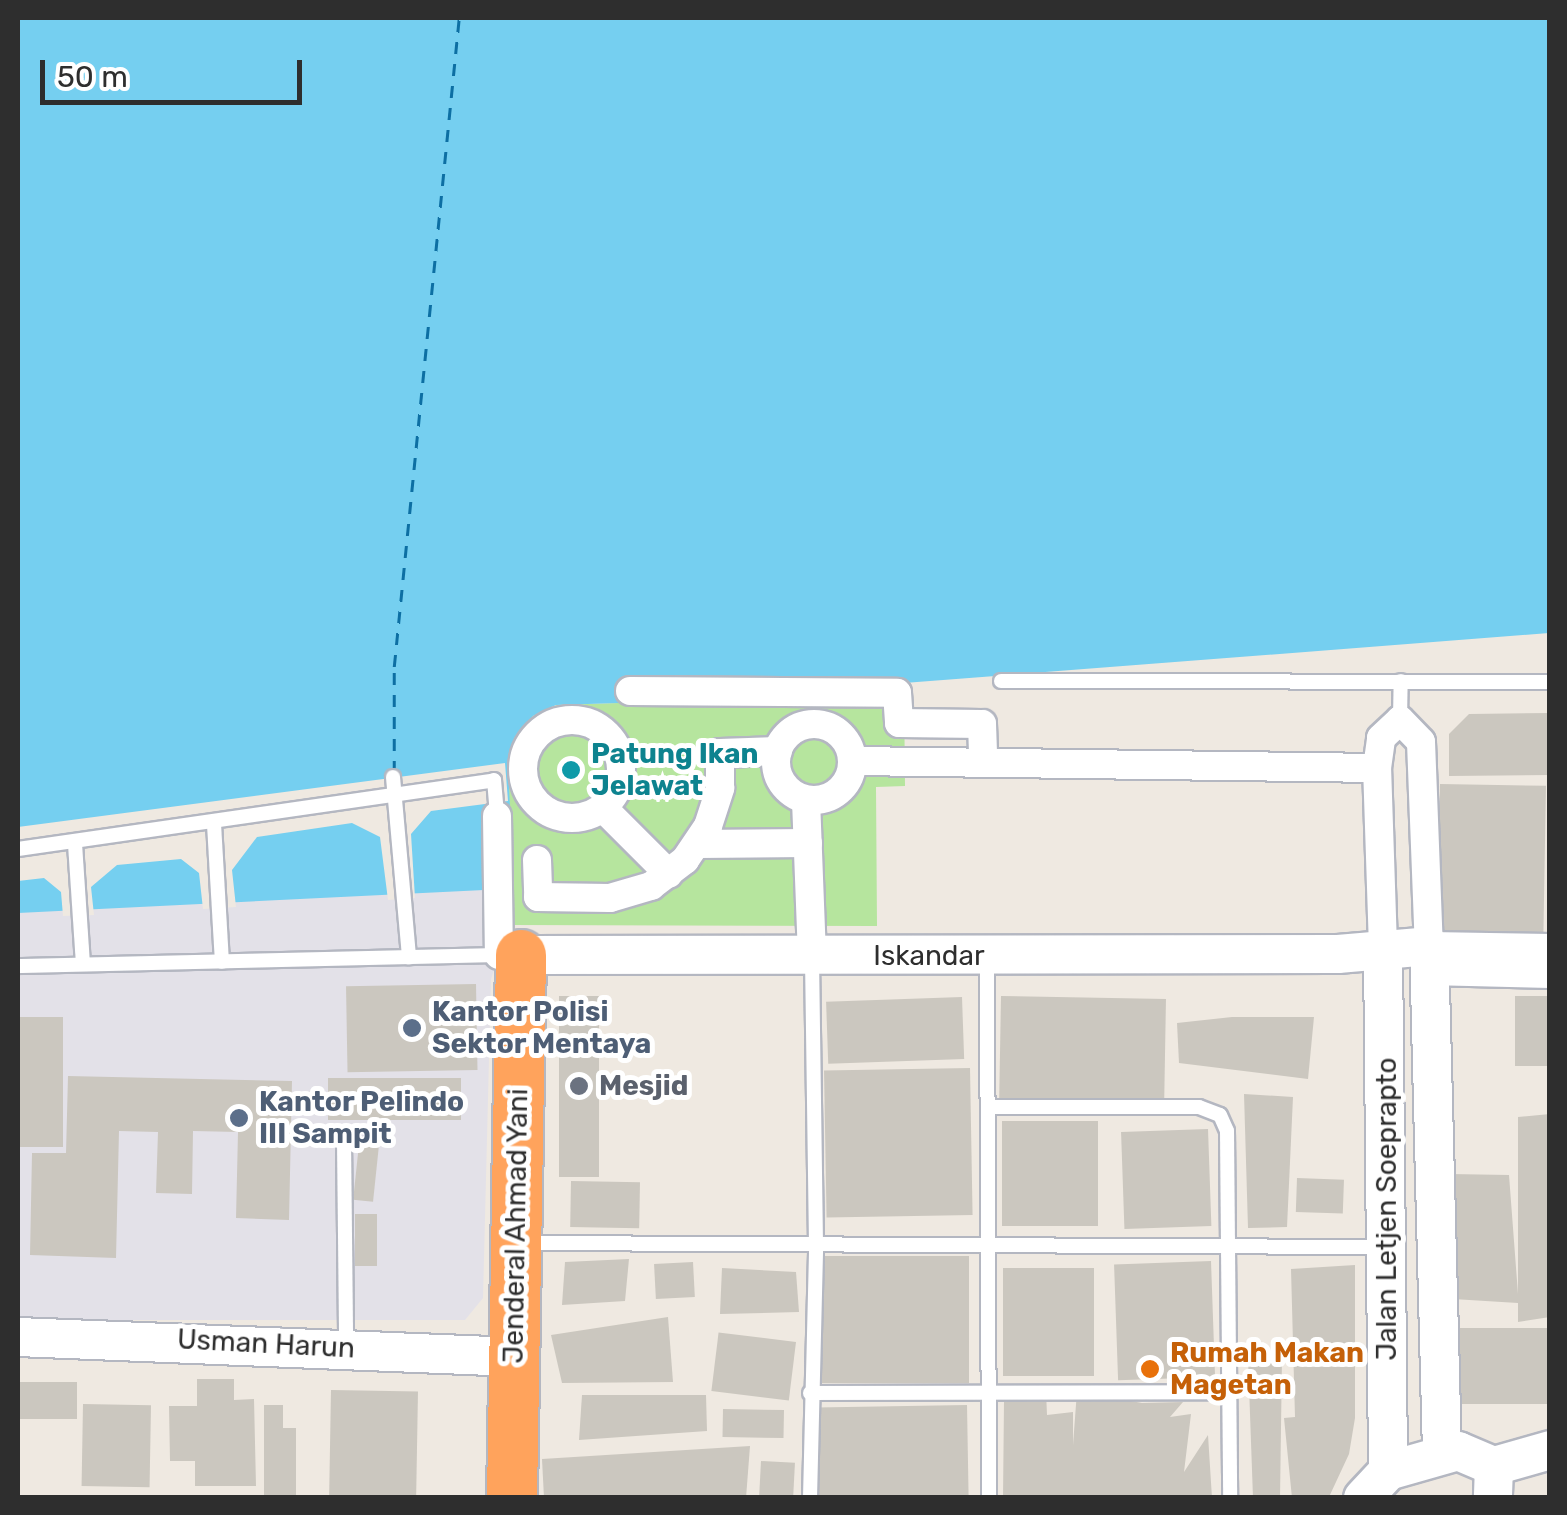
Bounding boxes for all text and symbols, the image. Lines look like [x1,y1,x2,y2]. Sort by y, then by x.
scale bar [45,40,308,102]
text: 50 m [57,59,128,95]
place label: Patung Ikan Jelawat [591,737,758,803]
marker: Patung Ikan Jelawat [560,759,582,781]
street label: Iskandar [873,939,985,973]
place label: Kantor Polisi Sektor Mentaya [432,995,652,1061]
marker: Kantor Polisi Sektor Mentaya [401,1017,423,1039]
street label: Jalan Letjen Soeprapto [1370,1057,1404,1361]
place label: Mesjid [599,1069,688,1103]
marker: Mesjid [568,1075,590,1097]
place label: Kantor Pelindo III Sampit [259,1085,465,1151]
street label: Jenderal Ahmad Yani [497,1087,535,1365]
marker: Kantor Pelindo III Sampit [228,1107,250,1129]
street label: Usman Harun [176,1323,356,1365]
place label: Rumah Makan Magetan [1170,1336,1364,1402]
marker: Rumah Makan Magetan [1139,1358,1161,1380]

